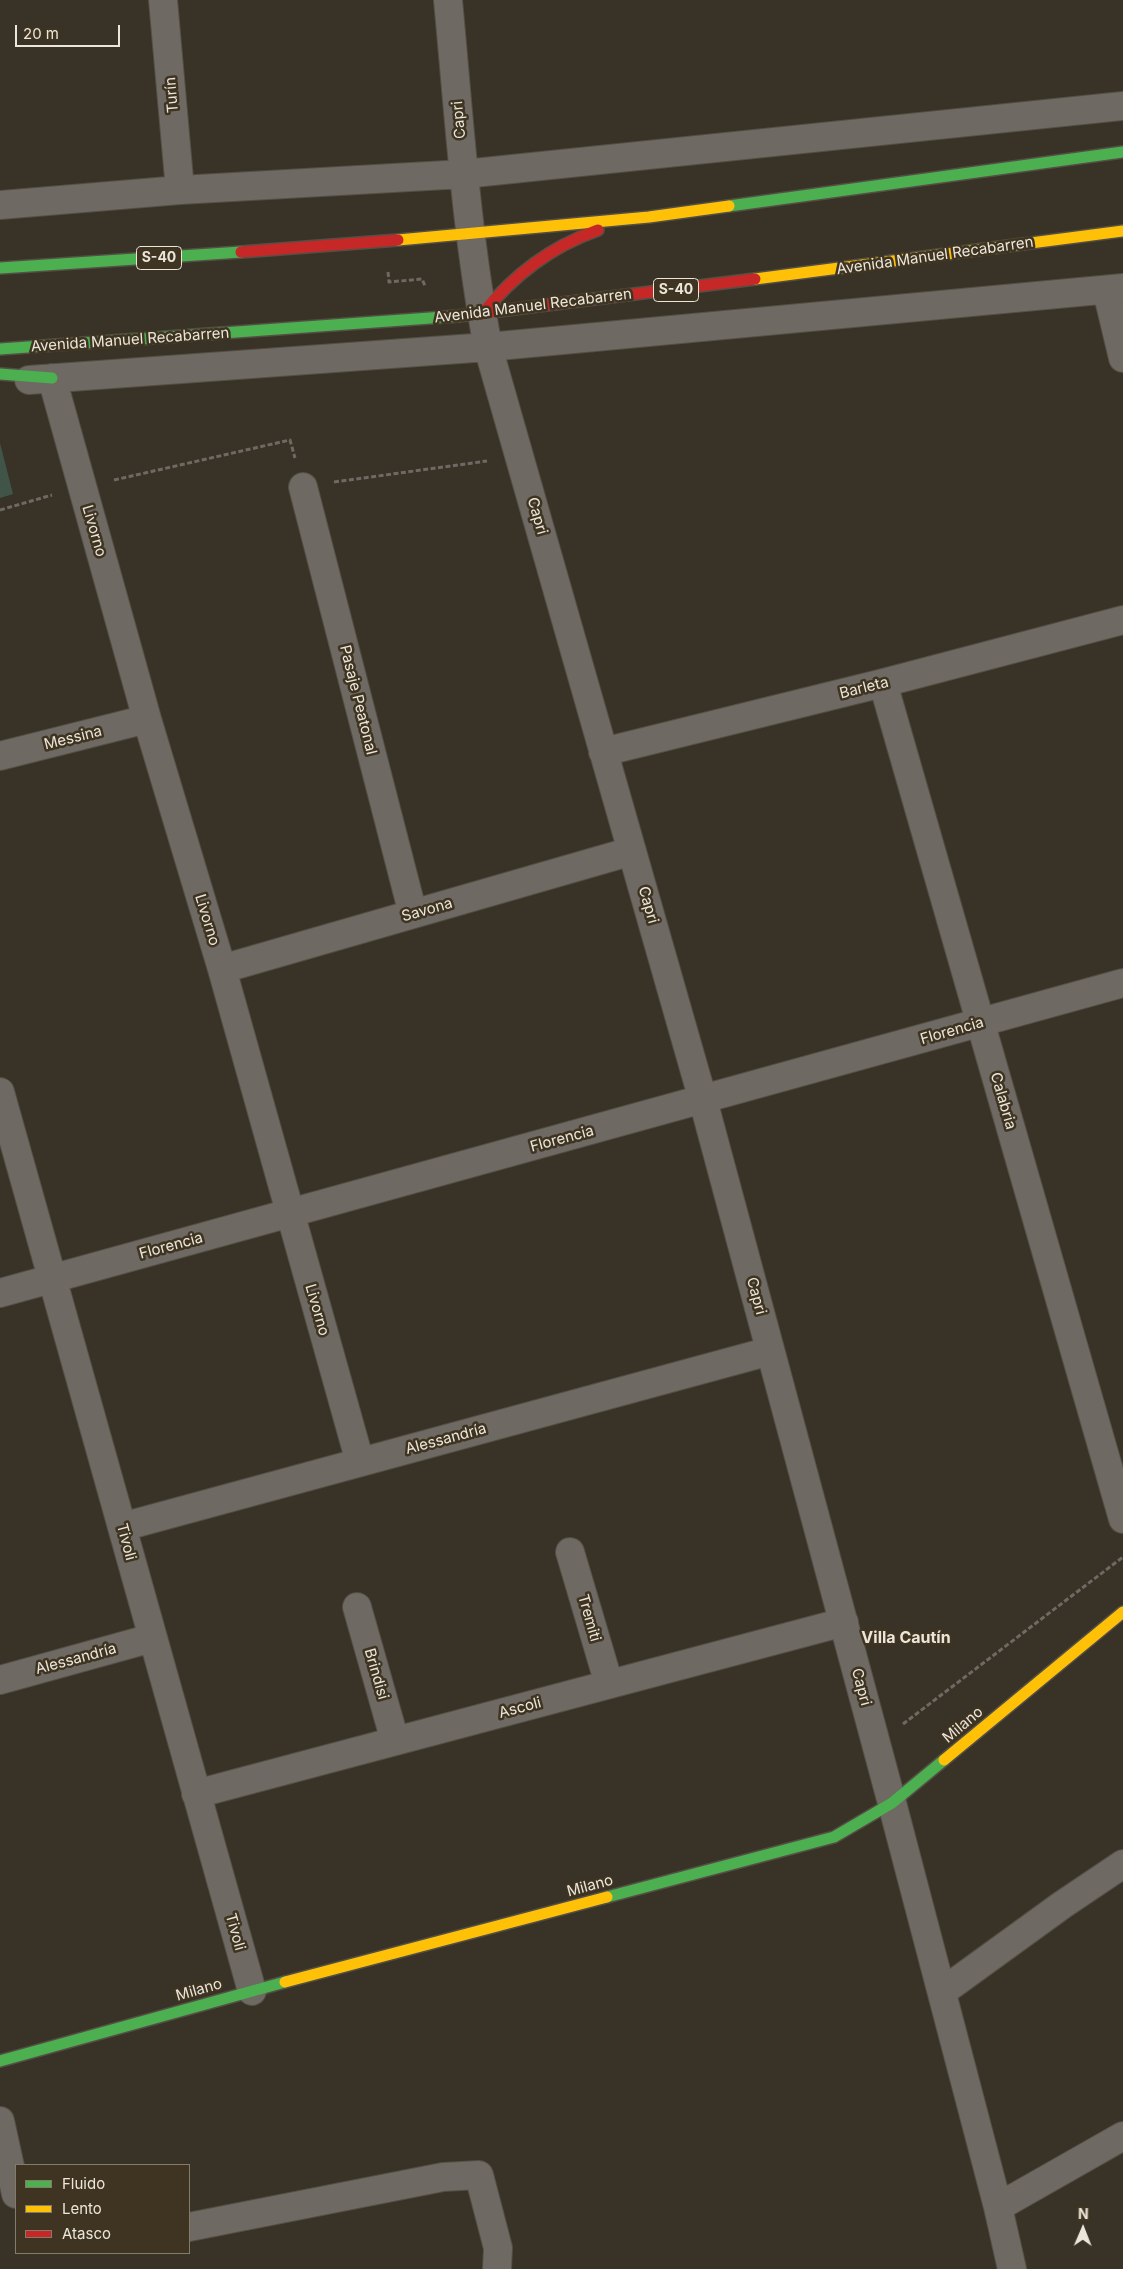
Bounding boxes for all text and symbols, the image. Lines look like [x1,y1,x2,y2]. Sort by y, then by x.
scale bar [18,15,122,47]
text: 20 m [23,24,59,43]
street label: Turín [161,76,183,114]
street label: Capri [448,100,470,140]
street label: Avenida Manuel Recabarren [835,233,1035,279]
road number: S-40 [136,247,182,270]
road number: S-40 [654,278,698,302]
street label: Avenida Manuel Recabarren [433,285,633,327]
street label: Avenida Manuel Recabarren [30,324,230,356]
street label: Capri [523,495,551,537]
street label: Livorno [78,503,110,559]
street label: Pasaje Peatonal [336,643,380,757]
street label: Barleta [838,673,890,703]
street label: Messina [42,722,104,754]
street label: Capri [634,884,662,926]
street label: Livorno [191,892,223,948]
street label: Savona [399,894,455,926]
street label: Florencia [918,1013,986,1049]
street label: Calabria [986,1070,1020,1132]
street label: Florencia [528,1122,596,1156]
street label: Florencia [137,1229,205,1263]
street label: Capri [742,1275,770,1317]
street label: Livorno [301,1282,333,1338]
street label: Alessandría [404,1420,488,1458]
street label: Tivoli [112,1521,140,1563]
street label: Tremiti [574,1592,604,1644]
district label: Villa Cautín [861,1628,951,1648]
street label: Alessandría [34,1640,118,1678]
street label: Brindisi [360,1646,392,1702]
street label: Capri [847,1666,875,1708]
street label: Ascoli [497,1694,543,1722]
street label: Milano [939,1703,987,1747]
street label: Milano [565,1871,615,1901]
street label: Tivoli [221,1911,249,1953]
street label: Milano [174,1975,224,2005]
legend [15,2164,190,2254]
text: Fluido [62,2174,105,2193]
text: Lento [62,2199,102,2218]
north arrow [1058,2204,1108,2254]
text: N [1078,2205,1089,2222]
text: Atasco [62,2224,111,2243]

